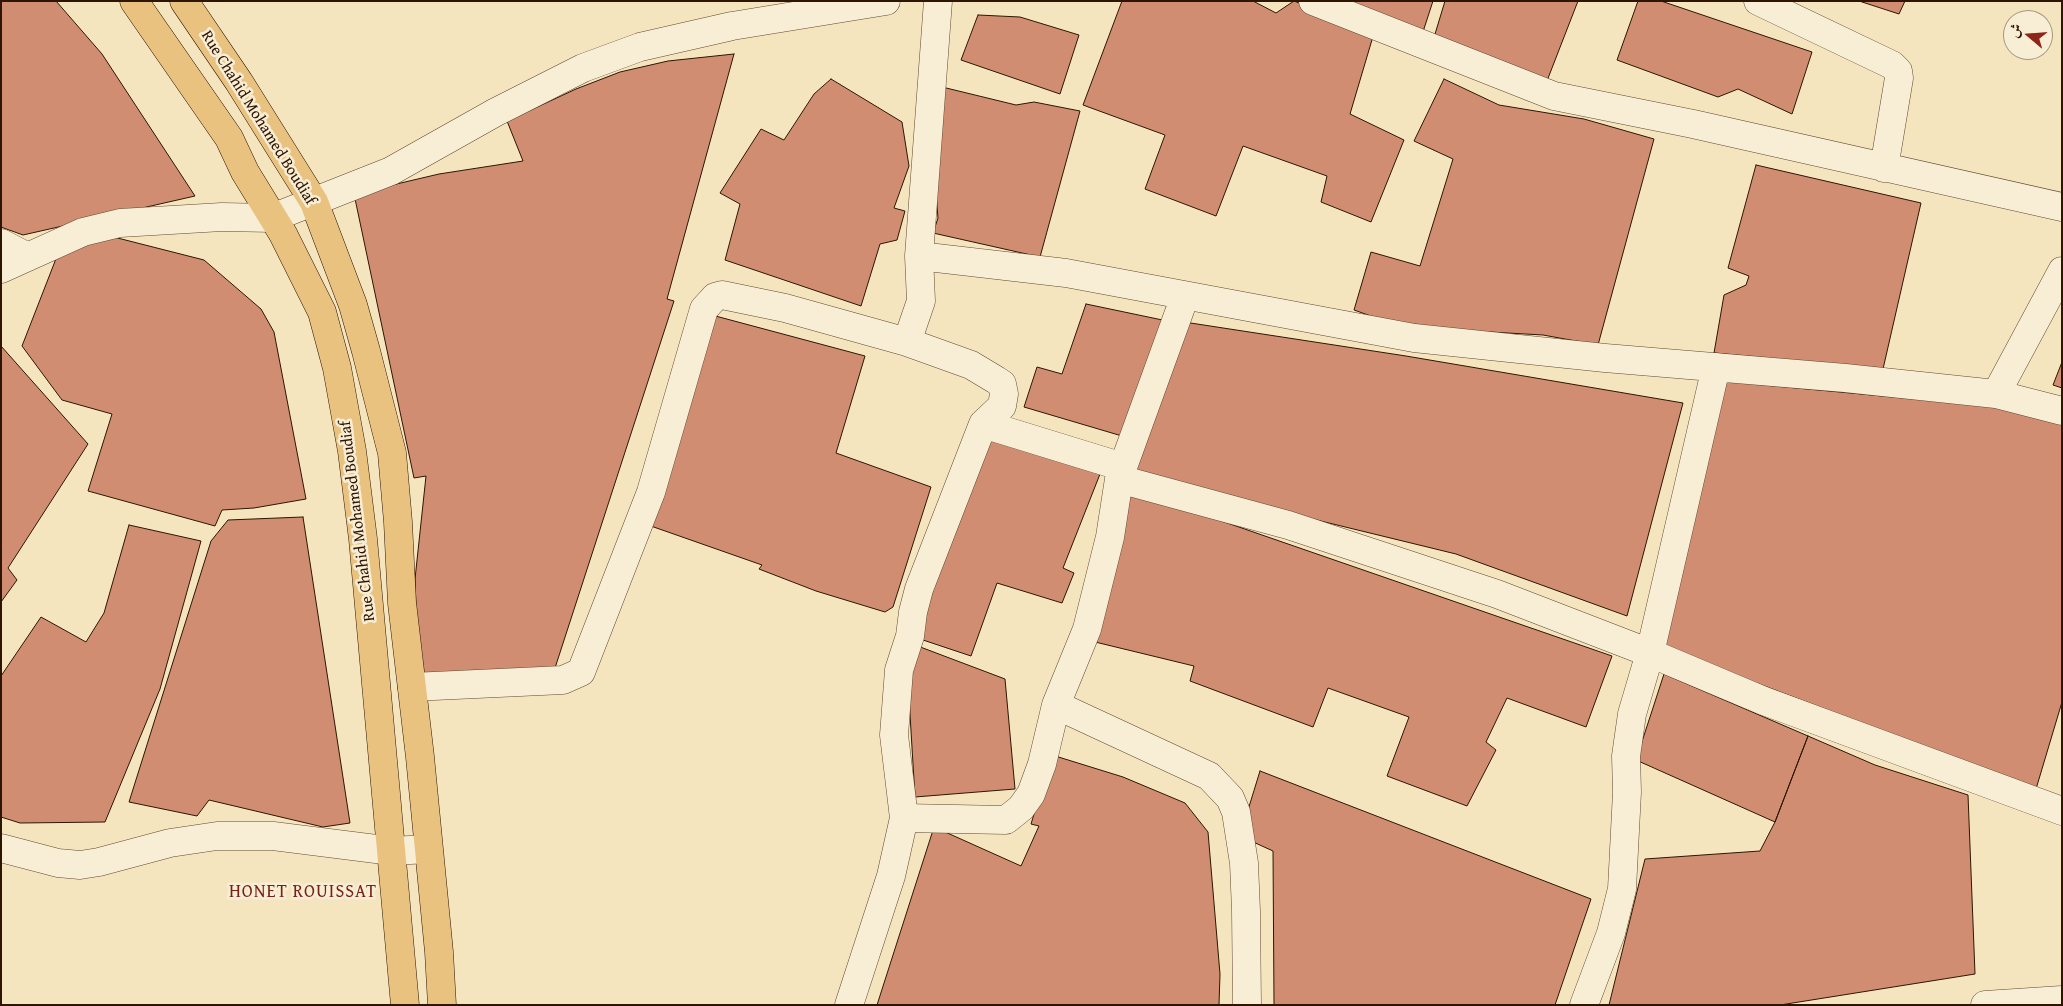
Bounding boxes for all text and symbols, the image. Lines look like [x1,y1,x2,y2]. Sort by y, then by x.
north arrow [2003,10,2053,60]
text: ش [2003,21,2026,40]
street label: Rue Chahid Mohamed Boudiaf [196,27,320,209]
street label: Rue Chahid Mohamed Boudiaf [336,420,380,622]
district label: HONET ROUISSAT [227,881,379,903]

